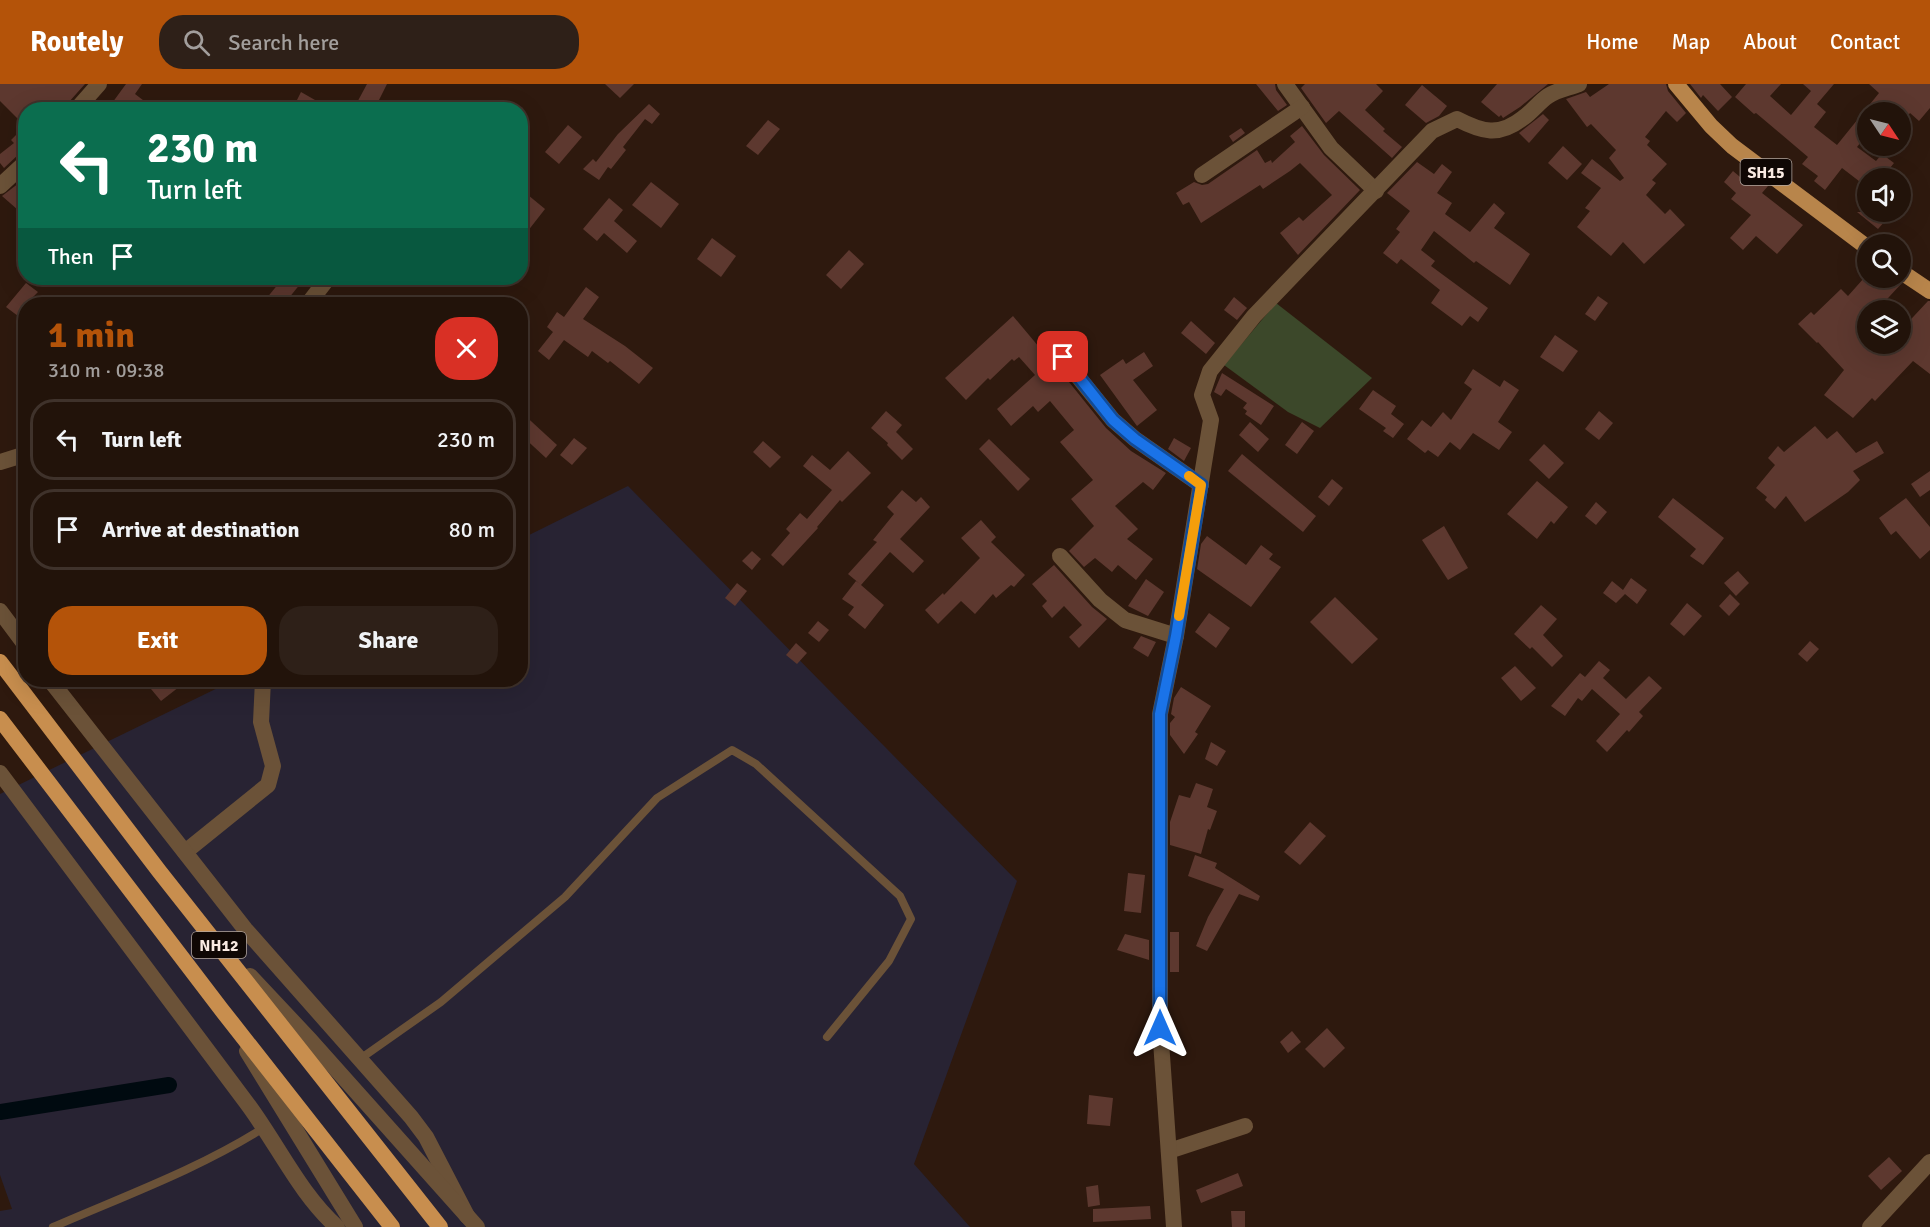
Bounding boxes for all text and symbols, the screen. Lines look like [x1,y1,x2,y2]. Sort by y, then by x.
search box [159,15,579,69]
text: Routely [30,25,123,59]
icon: search [180,26,213,59]
text: Search here [228,29,339,56]
text: Home [1586,29,1639,55]
text: Map [1672,29,1710,55]
text: About [1743,29,1797,55]
text: Contact [1830,29,1900,55]
north arrow [1857,102,1911,156]
map controls [1857,102,1911,354]
text: 230 m [147,123,258,174]
icon: left [48,126,126,204]
road number: SH15 [1740,159,1792,185]
button: sound [1857,168,1911,222]
text: Turn left [147,174,242,207]
button: search [1857,234,1911,288]
icon: arrive [106,240,139,273]
text: Then [48,243,94,270]
button: layers [1857,300,1911,354]
text: 1 min [48,313,135,358]
button: close [435,317,498,380]
pin [1037,331,1088,382]
icon: arrive [1046,340,1079,373]
text: 310 m · 09:38 [48,358,164,383]
icon: left [51,423,84,456]
text: Turn left [102,426,182,453]
text: 230 m [437,426,495,453]
icon: arrive [51,513,84,546]
text: Arrive at destination [102,516,299,543]
text: 80 m [449,516,495,543]
button: Exit [48,606,267,675]
button: Share [279,606,498,675]
road number: NH12 [192,932,246,958]
position arrow [1128,996,1192,1060]

